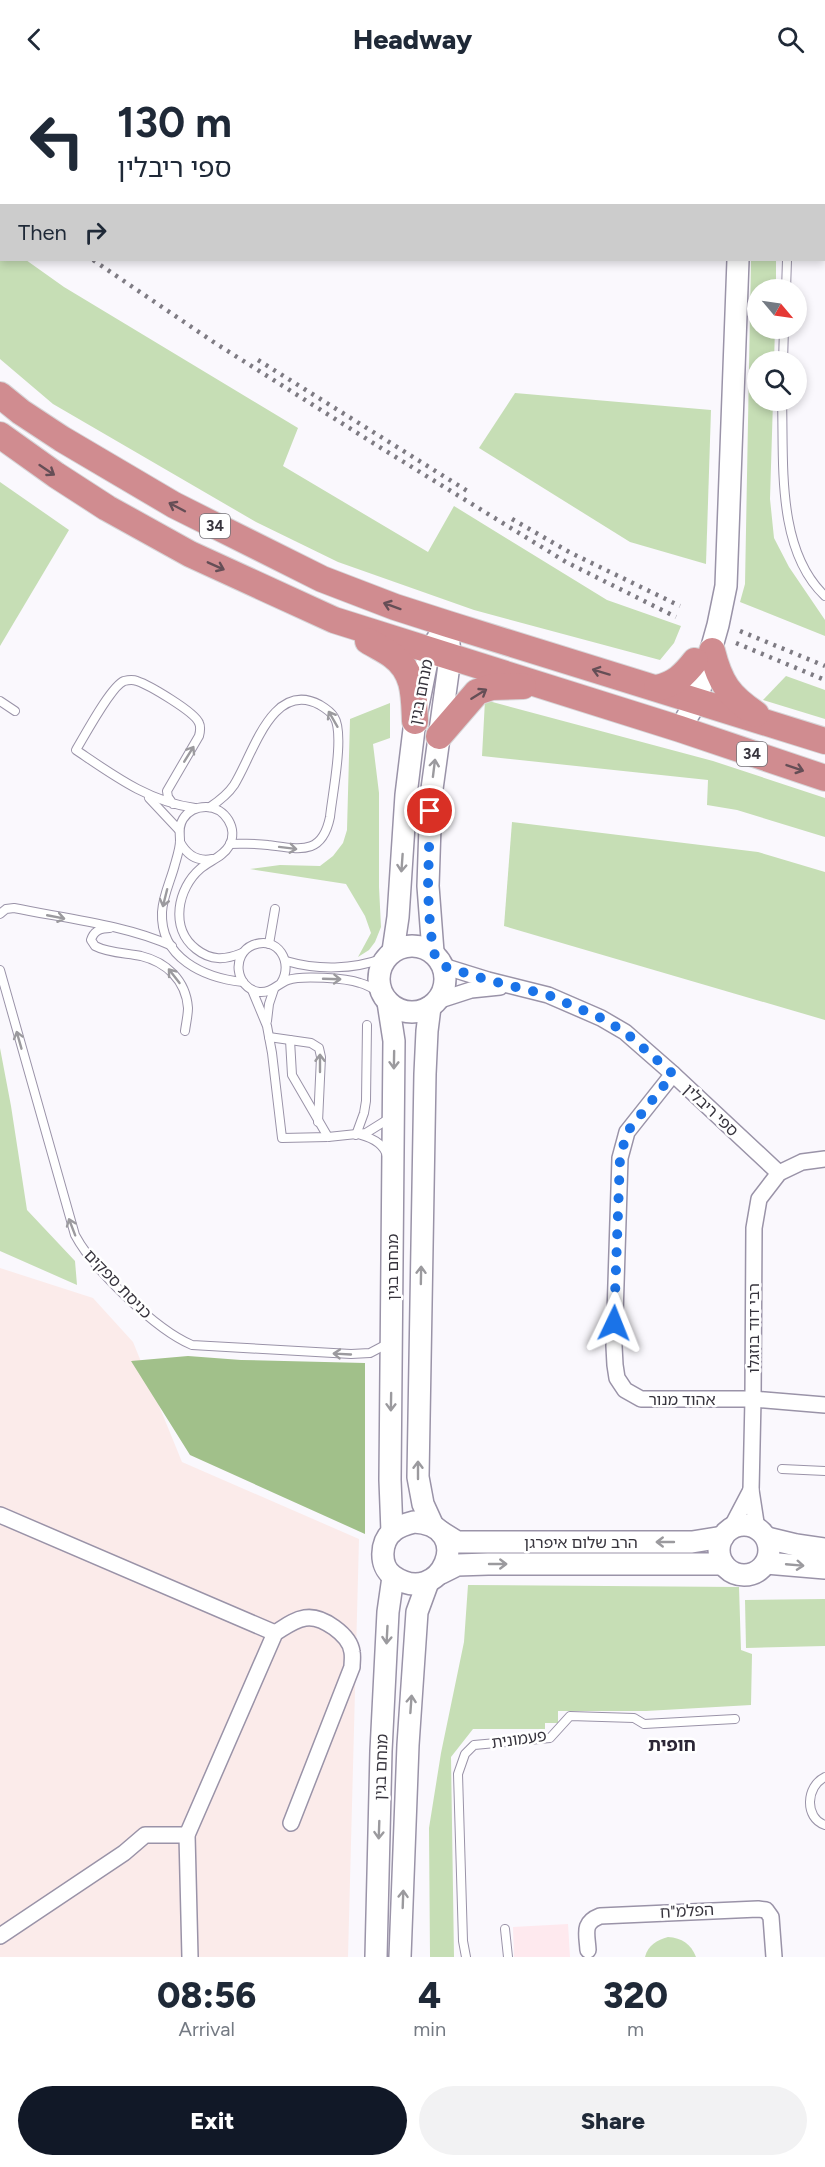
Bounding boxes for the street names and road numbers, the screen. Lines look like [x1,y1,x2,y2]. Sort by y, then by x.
road number: 34 [200,514,230,538]
street label: מנחם בגין [405,657,437,727]
road number: 34 [737,742,767,766]
street label: ספי ריבלין [680,1080,742,1140]
street label: מנחם בגין [383,1234,402,1300]
street label: כניסת ספקים [80,1245,156,1323]
street label: רבי דוד בוזגלו [744,1283,763,1373]
street label: אהוד מנור [648,1390,716,1409]
street label: הרב שלום איפרגן [524,1533,638,1552]
street label: פעמונית [490,1726,548,1752]
street label: מנחם בגין [370,1733,392,1801]
street label: הפלמ"ח [659,1900,715,1922]

